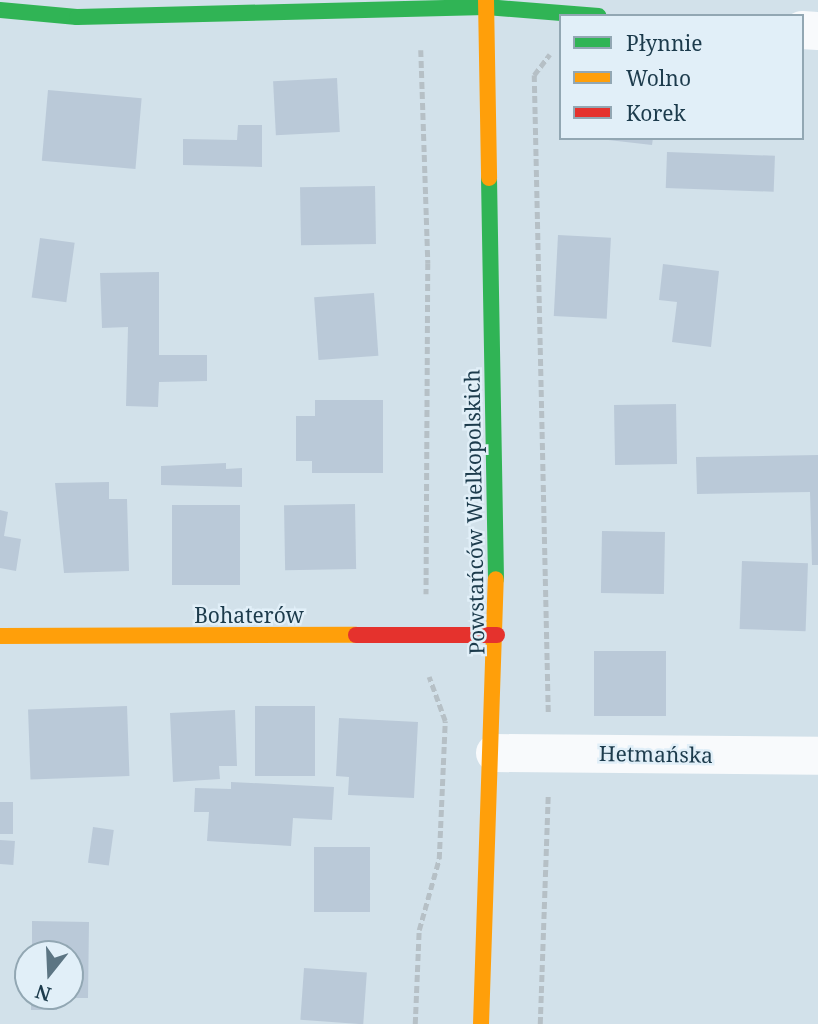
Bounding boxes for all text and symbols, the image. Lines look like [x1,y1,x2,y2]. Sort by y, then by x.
legend [559,14,804,140]
text: Płynnie [626,29,702,57]
text: Wolno [626,64,691,92]
text: Korek [626,99,686,127]
street label: Powstańców Wielkopolskich [459,369,489,655]
street label: Bohaterów [194,602,304,628]
street label: Hetmańska [599,740,713,768]
north arrow [14,940,84,1010]
text: N [32,978,54,1008]

